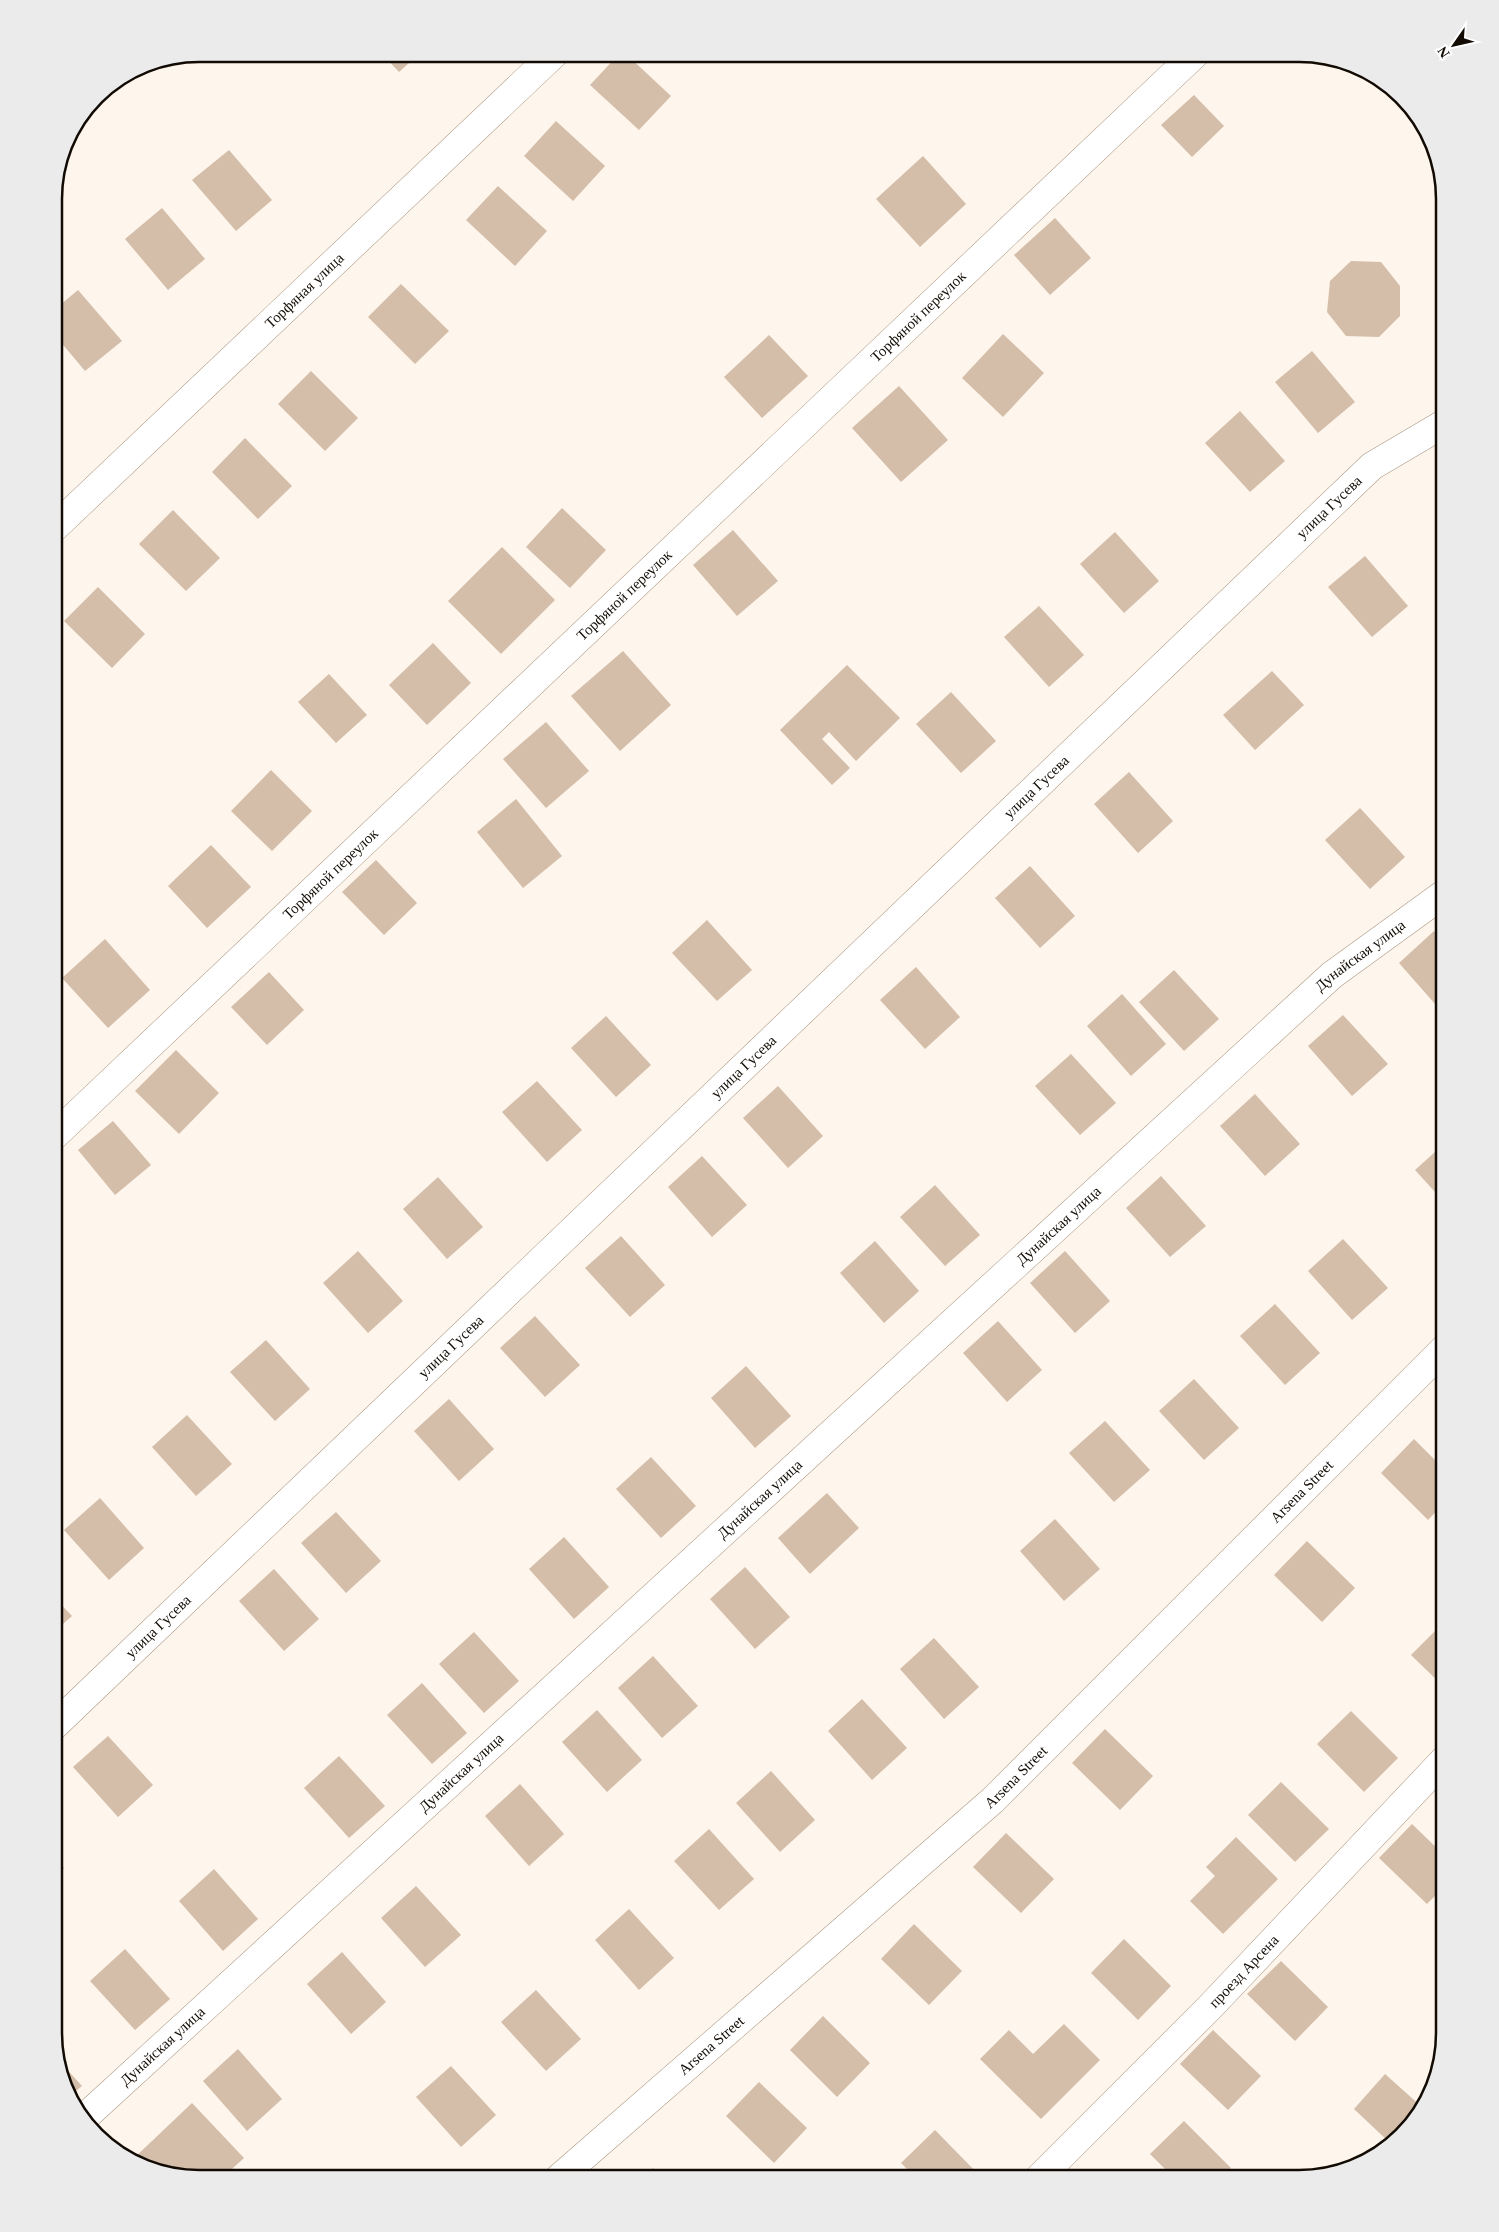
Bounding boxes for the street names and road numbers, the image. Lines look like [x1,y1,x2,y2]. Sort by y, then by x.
street label: Торфяная улица [262,250,347,332]
street label: Торфяной переулок [868,267,969,365]
street label: улица Гусева [1293,472,1365,542]
street label: Торфяной переулок [574,546,675,644]
street label: улица Гусева [1001,752,1072,822]
street label: Торфяной переулок [280,825,382,922]
street label: Дунайская улица [1312,916,1409,995]
street label: улица Гусева [708,1032,780,1101]
street label: Дунайская улица [1013,1183,1104,1268]
street label: улица Гусева [415,1312,487,1381]
street label: Дунайская улица [714,1456,805,1542]
street label: Arsena Street [1267,1456,1337,1526]
street label: улица Гусева [122,1592,194,1661]
street label: Дунайская улица [416,1730,507,1815]
street label: Arsena Street [982,1742,1051,1811]
street label: проезд Арсена [1206,1932,1282,2011]
street label: Дунайская улица [117,2003,208,2089]
street label: Arsena Street [675,2012,748,2078]

